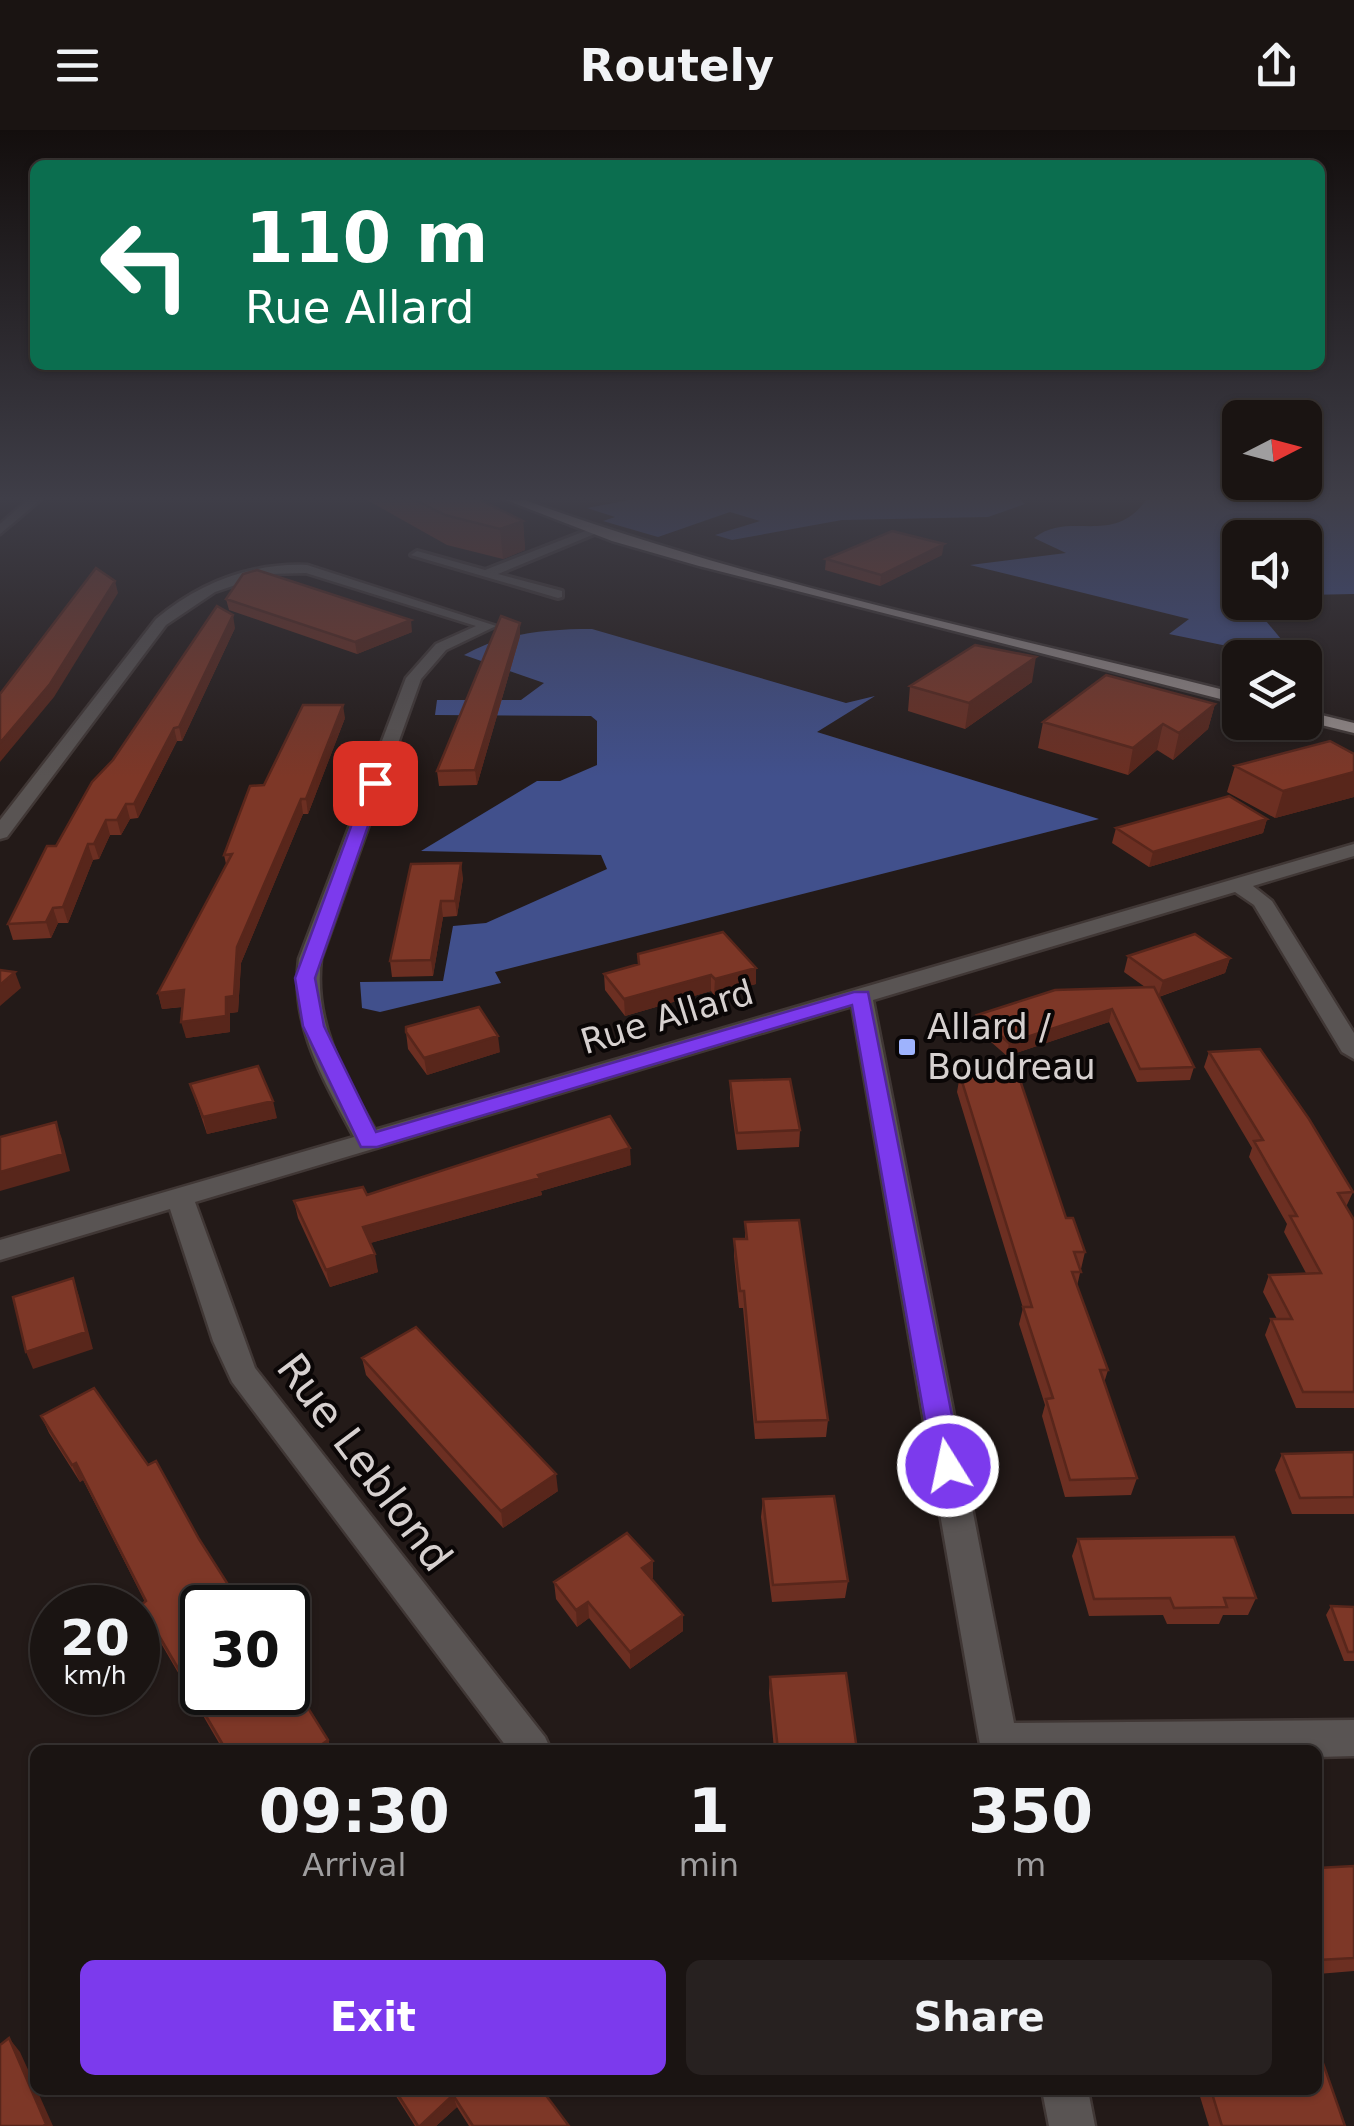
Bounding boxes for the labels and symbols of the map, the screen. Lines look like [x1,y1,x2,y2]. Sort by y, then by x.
north arrow [1222,400,1322,500]
pin [333,741,418,826]
street label: Rue Allard [576,972,758,1062]
place label: Allard / Boudreau [927,1007,1096,1087]
marker: Allard / Boudreau [896,1036,918,1058]
street label: Rue Leblond [267,1344,462,1580]
position arrow [896,1414,1000,1518]
speed limit sign: 30 [180,1585,310,1715]

